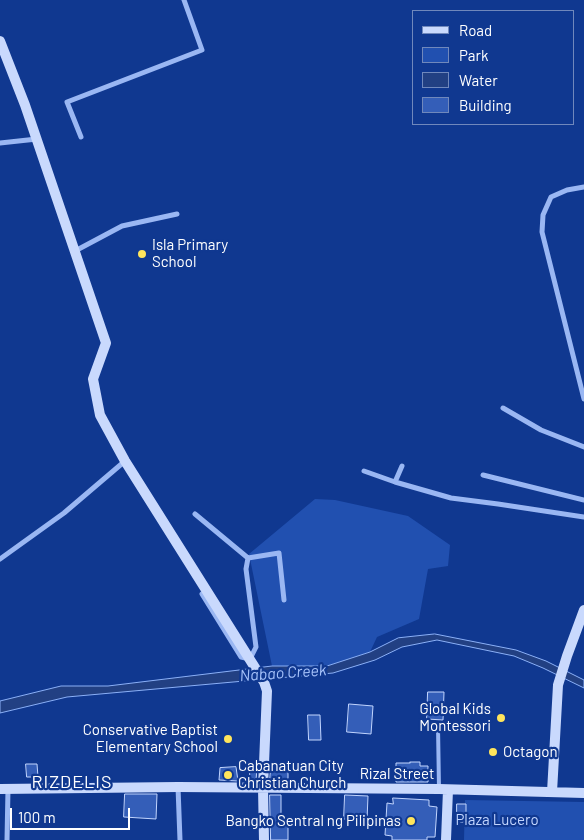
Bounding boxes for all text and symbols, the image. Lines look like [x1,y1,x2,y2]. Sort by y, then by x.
legend [412,10,574,125]
text: Road [459,21,492,39]
text: Park [459,46,488,64]
text: Water [459,71,498,89]
text: Building [459,96,512,114]
place label: Isla Primary School [152,236,228,271]
marker: Isla Primary School [136,248,148,260]
water label: Nabao Creek [239,660,327,686]
place label: Global Kids Montessori [419,700,491,735]
marker: Global Kids Montessori [495,712,507,724]
place label: Conservative Baptist Elementary School [83,721,218,756]
marker: Conservative Baptist Elementary School [222,733,234,745]
place label: Octagon [503,743,558,761]
marker: Octagon [487,746,499,758]
place label: Cabanatuan City Christian Church [238,757,346,792]
street label: Rizal Street [360,765,434,783]
marker: Cabanatuan City Christian Church [222,769,234,781]
district label: RIZDELIS [31,771,113,793]
scale bar [12,798,132,830]
text: 100 m [18,808,56,826]
park label: Plaza Lucero [455,811,539,829]
place label: Bangko Sentral ng Pilipinas [226,812,401,830]
marker: Bangko Sentral ng Pilipinas [405,815,417,827]

